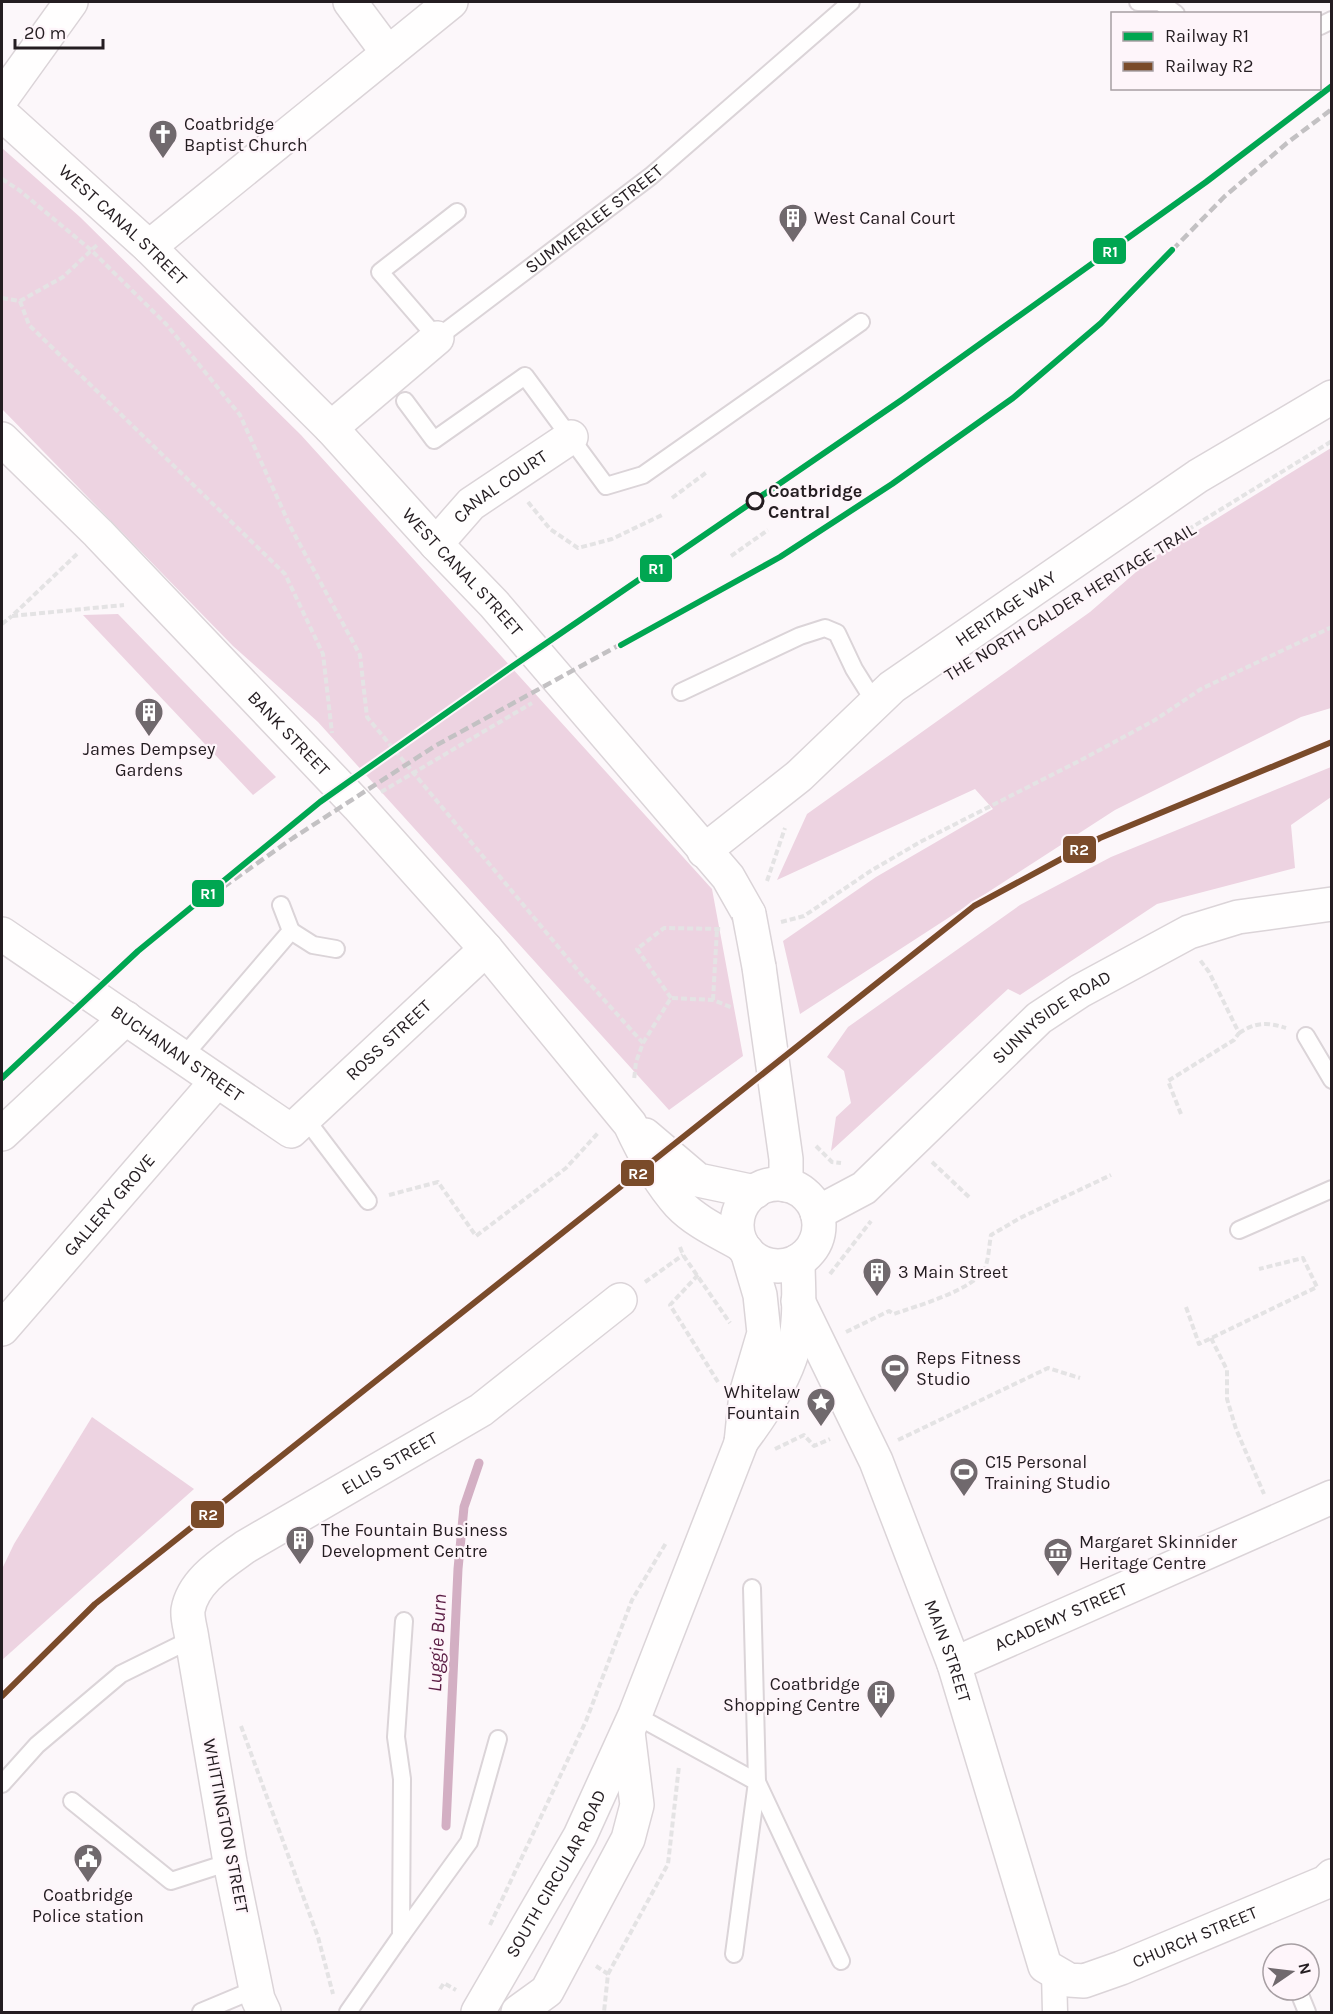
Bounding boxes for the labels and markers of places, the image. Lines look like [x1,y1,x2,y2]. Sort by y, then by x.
place label: Coatbridge Baptist Church [184,113,308,156]
church icon: Coatbridge Baptist Church [147,118,179,160]
building icon: West Canal Court [777,202,809,244]
place label: West Canal Court [814,207,956,229]
place label: Coatbridge Central [768,480,862,523]
marker: Coatbridge Central [746,492,764,510]
building icon: James Dempsey Gardens [133,696,165,738]
place label: James Dempsey Gardens [83,738,216,781]
building icon: 3 Main Street [861,1256,893,1298]
place label: 3 Main Street [898,1261,1008,1283]
place label: Reps Fitness Studio [916,1347,1021,1390]
sports icon: Reps Fitness Studio [879,1352,911,1394]
place label: Whitelaw Fountain [724,1381,800,1424]
place icon: Whitelaw Fountain [805,1386,837,1428]
place label: C15 Personal Training Studio [985,1451,1110,1494]
sports icon: C15 Personal Training Studio [948,1456,980,1498]
place label: The Fountain Business Development Centre [321,1519,508,1562]
building icon: The Fountain Business Development Centre [284,1524,316,1566]
place label: Margaret Skinnider Heritage Centre [1079,1531,1238,1574]
museum icon: Margaret Skinnider Heritage Centre [1042,1536,1074,1578]
place label: Coatbridge Shopping Centre [723,1673,860,1716]
building icon: Coatbridge Shopping Centre [865,1678,897,1720]
public building icon: Coatbridge Police station [72,1842,104,1884]
place label: Coatbridge Police station [32,1884,144,1927]

